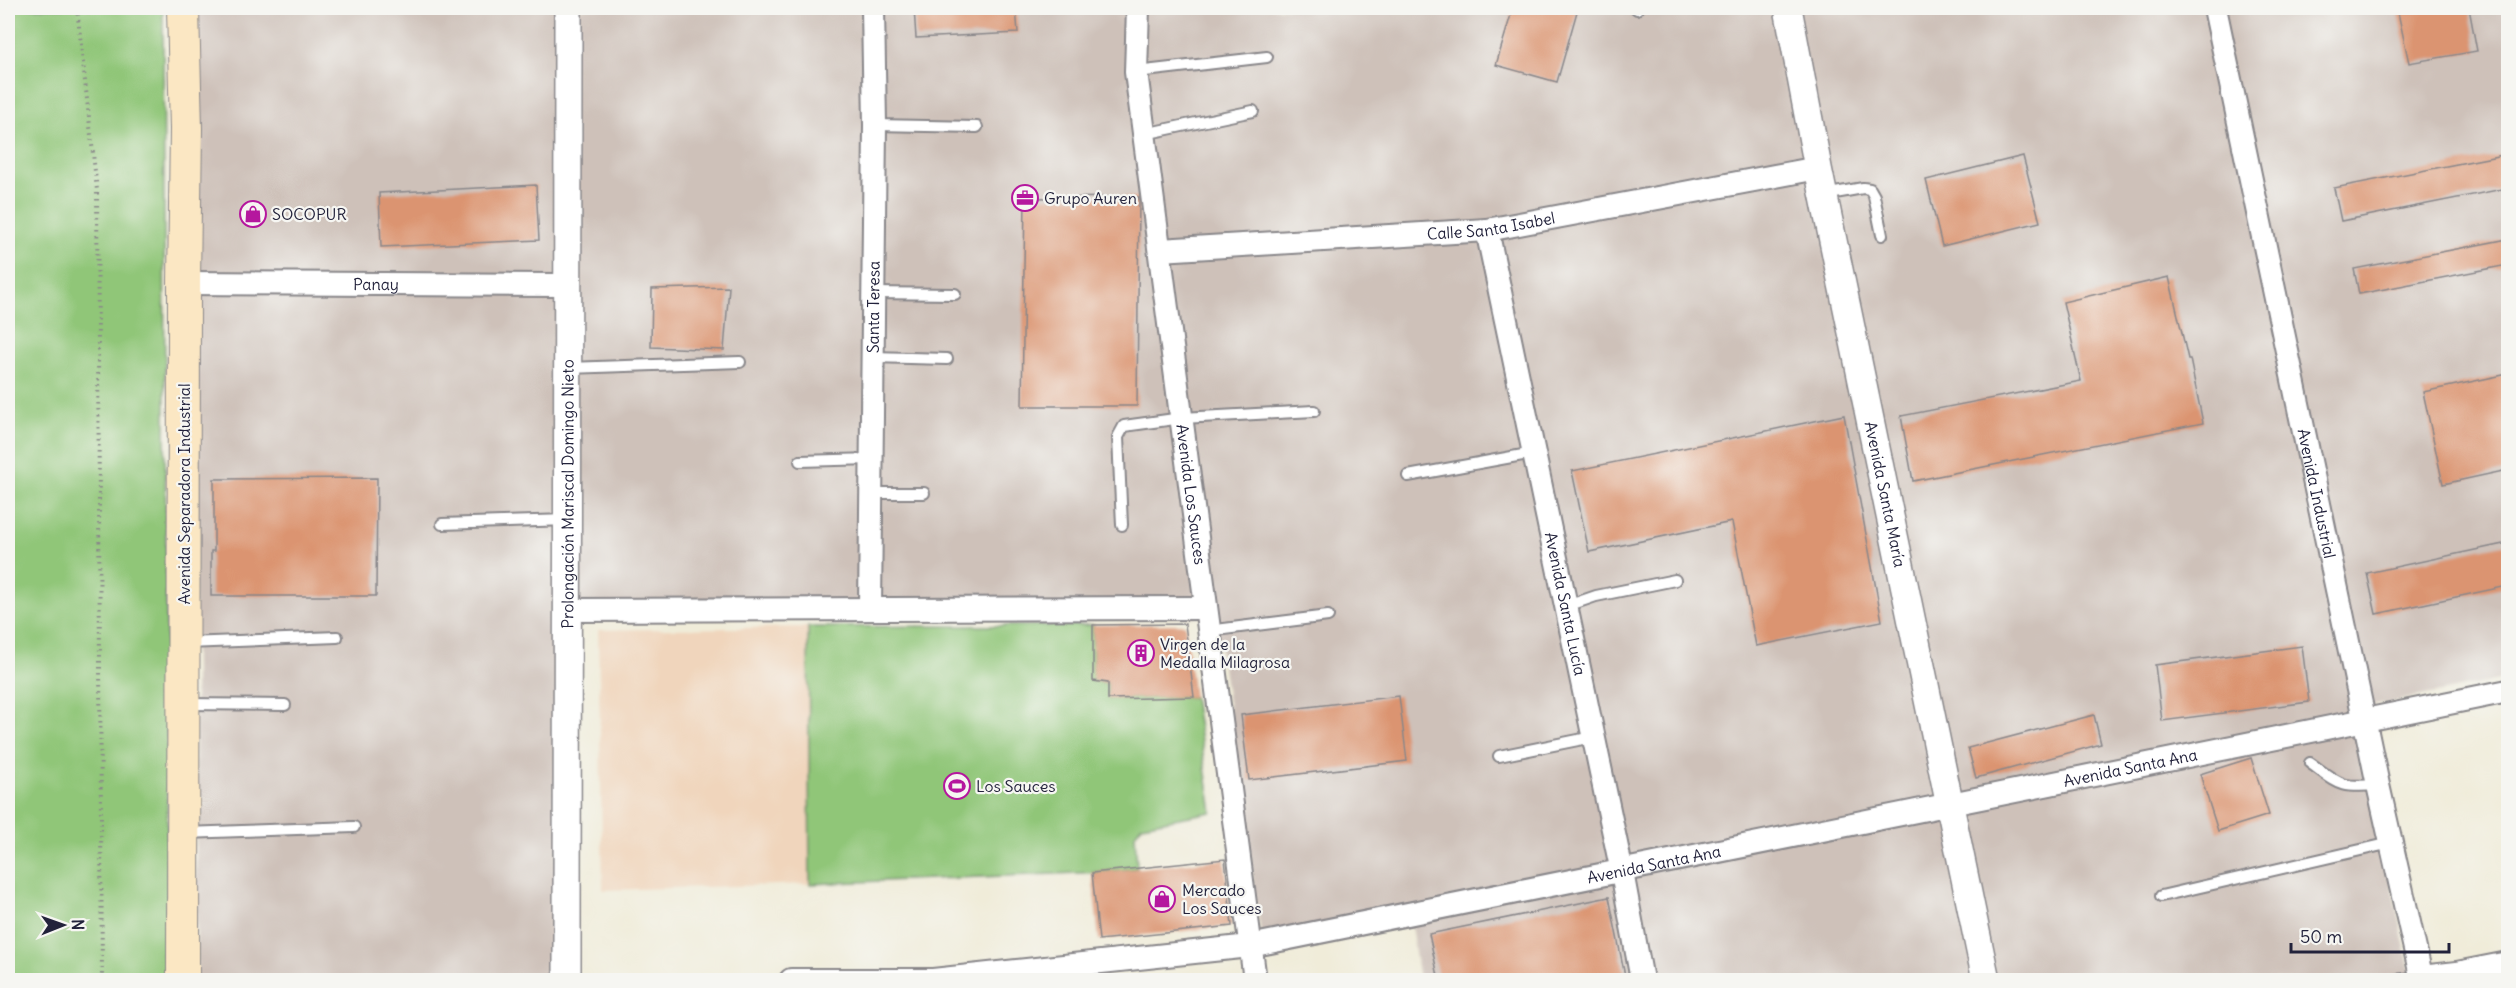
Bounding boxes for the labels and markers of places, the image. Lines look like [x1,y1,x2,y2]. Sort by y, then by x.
office icon: Grupo Auren [1010,183,1040,213]
place label: Grupo Auren [1044,188,1137,208]
shop icon: SOCOPUR [238,199,268,229]
place label: SOCOPUR [272,204,347,224]
place label: Virgen de la Medalla Milagrosa [1160,634,1290,672]
building icon: Virgen de la Medalla Milagrosa [1126,638,1156,668]
sports icon: Los Sauces [942,771,972,801]
place label: Los Sauces [976,776,1056,796]
place label: Mercado Los Sauces [1182,880,1262,918]
shop icon: Mercado Los Sauces [1147,884,1177,914]

